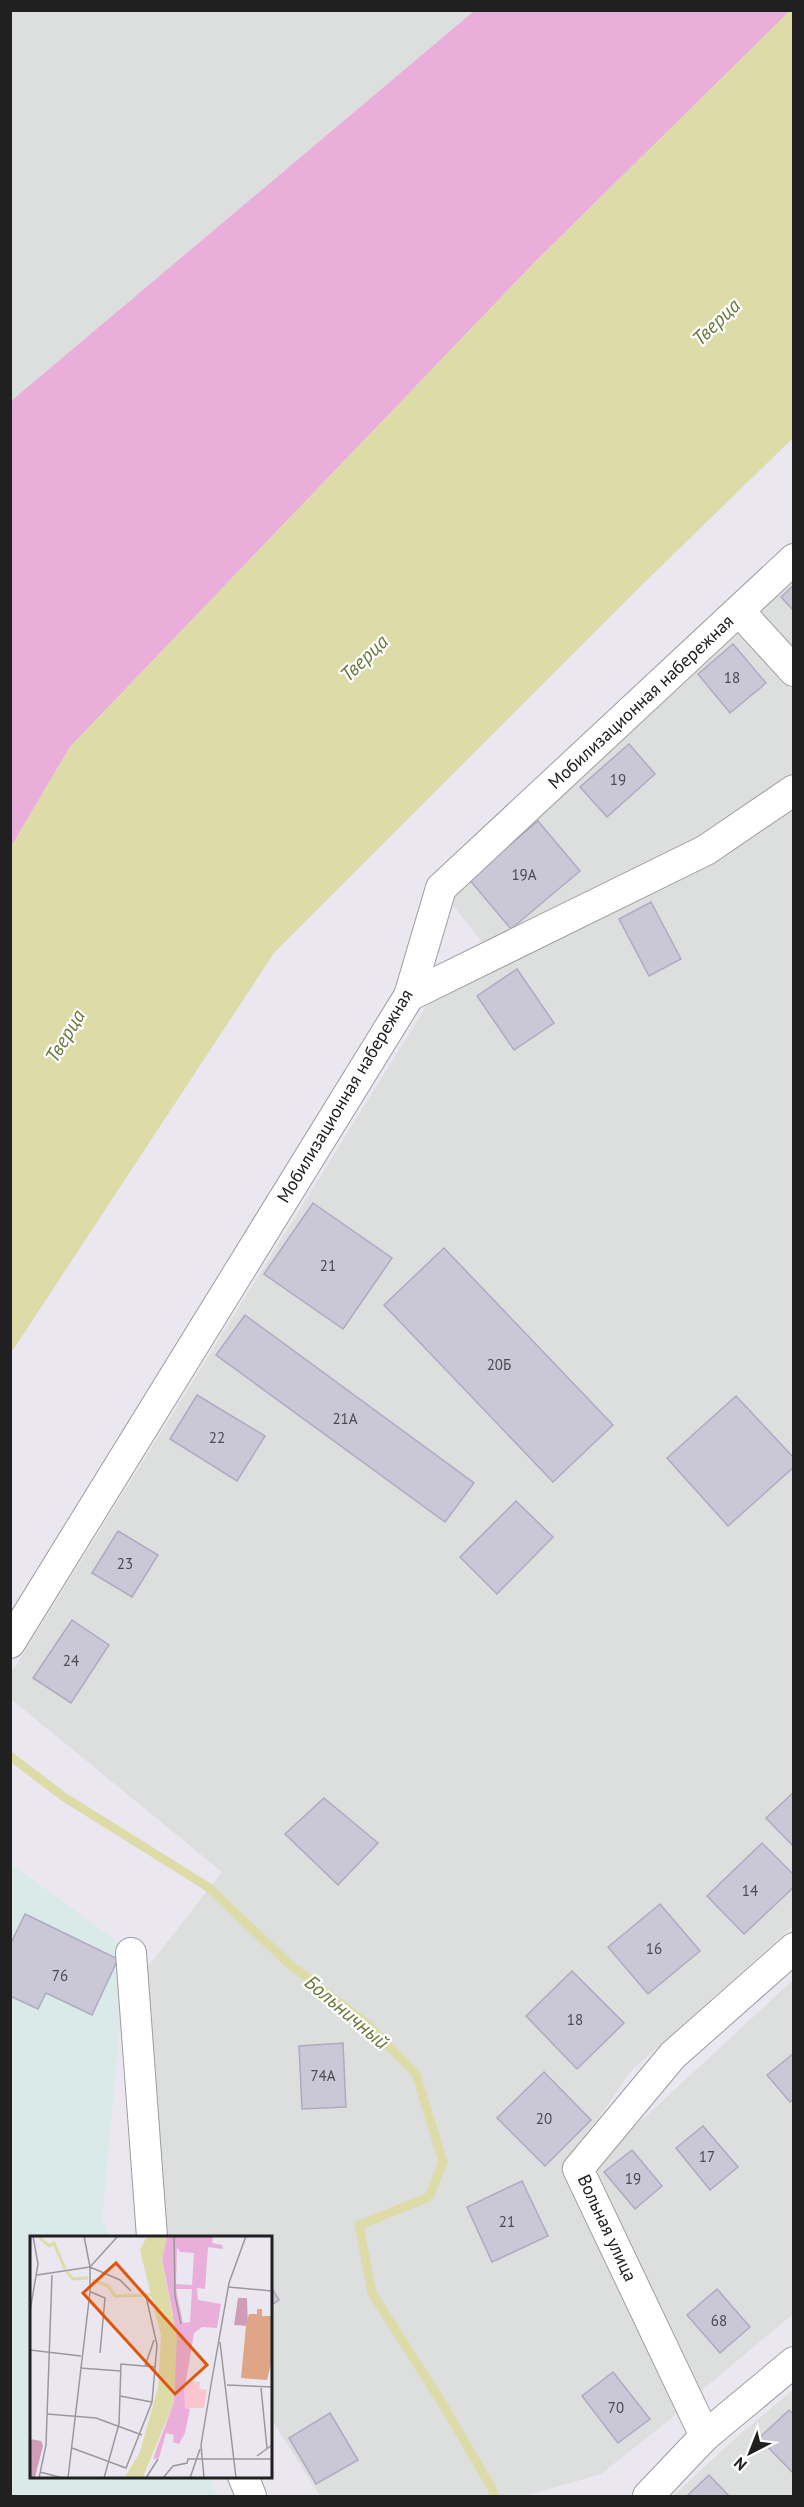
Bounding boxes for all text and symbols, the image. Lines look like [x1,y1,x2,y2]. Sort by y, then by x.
water label: Тверца [686,293,746,351]
street label: Мобилизационная набережная [543,610,738,794]
water label: Тверца [334,629,394,687]
house number: 18 [724,668,740,687]
house number: 19 [610,770,626,789]
house number: 19А [511,865,537,884]
street label: Мобилизационная набережная [272,985,418,1207]
water label: Тверца [39,1005,91,1067]
house number: 21 [320,1256,336,1275]
house number: 20Б [487,1355,511,1374]
house number: 21А [332,1409,358,1428]
house number: 22 [209,1428,225,1447]
house number: 23 [117,1554,133,1573]
house number: 24 [63,1651,79,1670]
house number: 14 [742,1881,758,1900]
house number: 16 [646,1939,662,1958]
house number: 76 [52,1966,68,1985]
water label: Больничный [299,1969,395,2055]
house number: 18 [567,2010,583,2029]
house number: 74А [310,2066,336,2085]
house number: 20 [536,2109,552,2128]
house number: 17 [699,2147,715,2166]
house number: 19 [625,2169,641,2188]
street label: Вольная улица [573,2171,642,2285]
house number: 21 [499,2212,515,2231]
inset map [30,2236,272,2477]
house number: 68 [711,2311,727,2330]
house number: 70 [608,2398,624,2417]
north arrow [720,2423,780,2483]
text: N [729,2453,751,2475]

